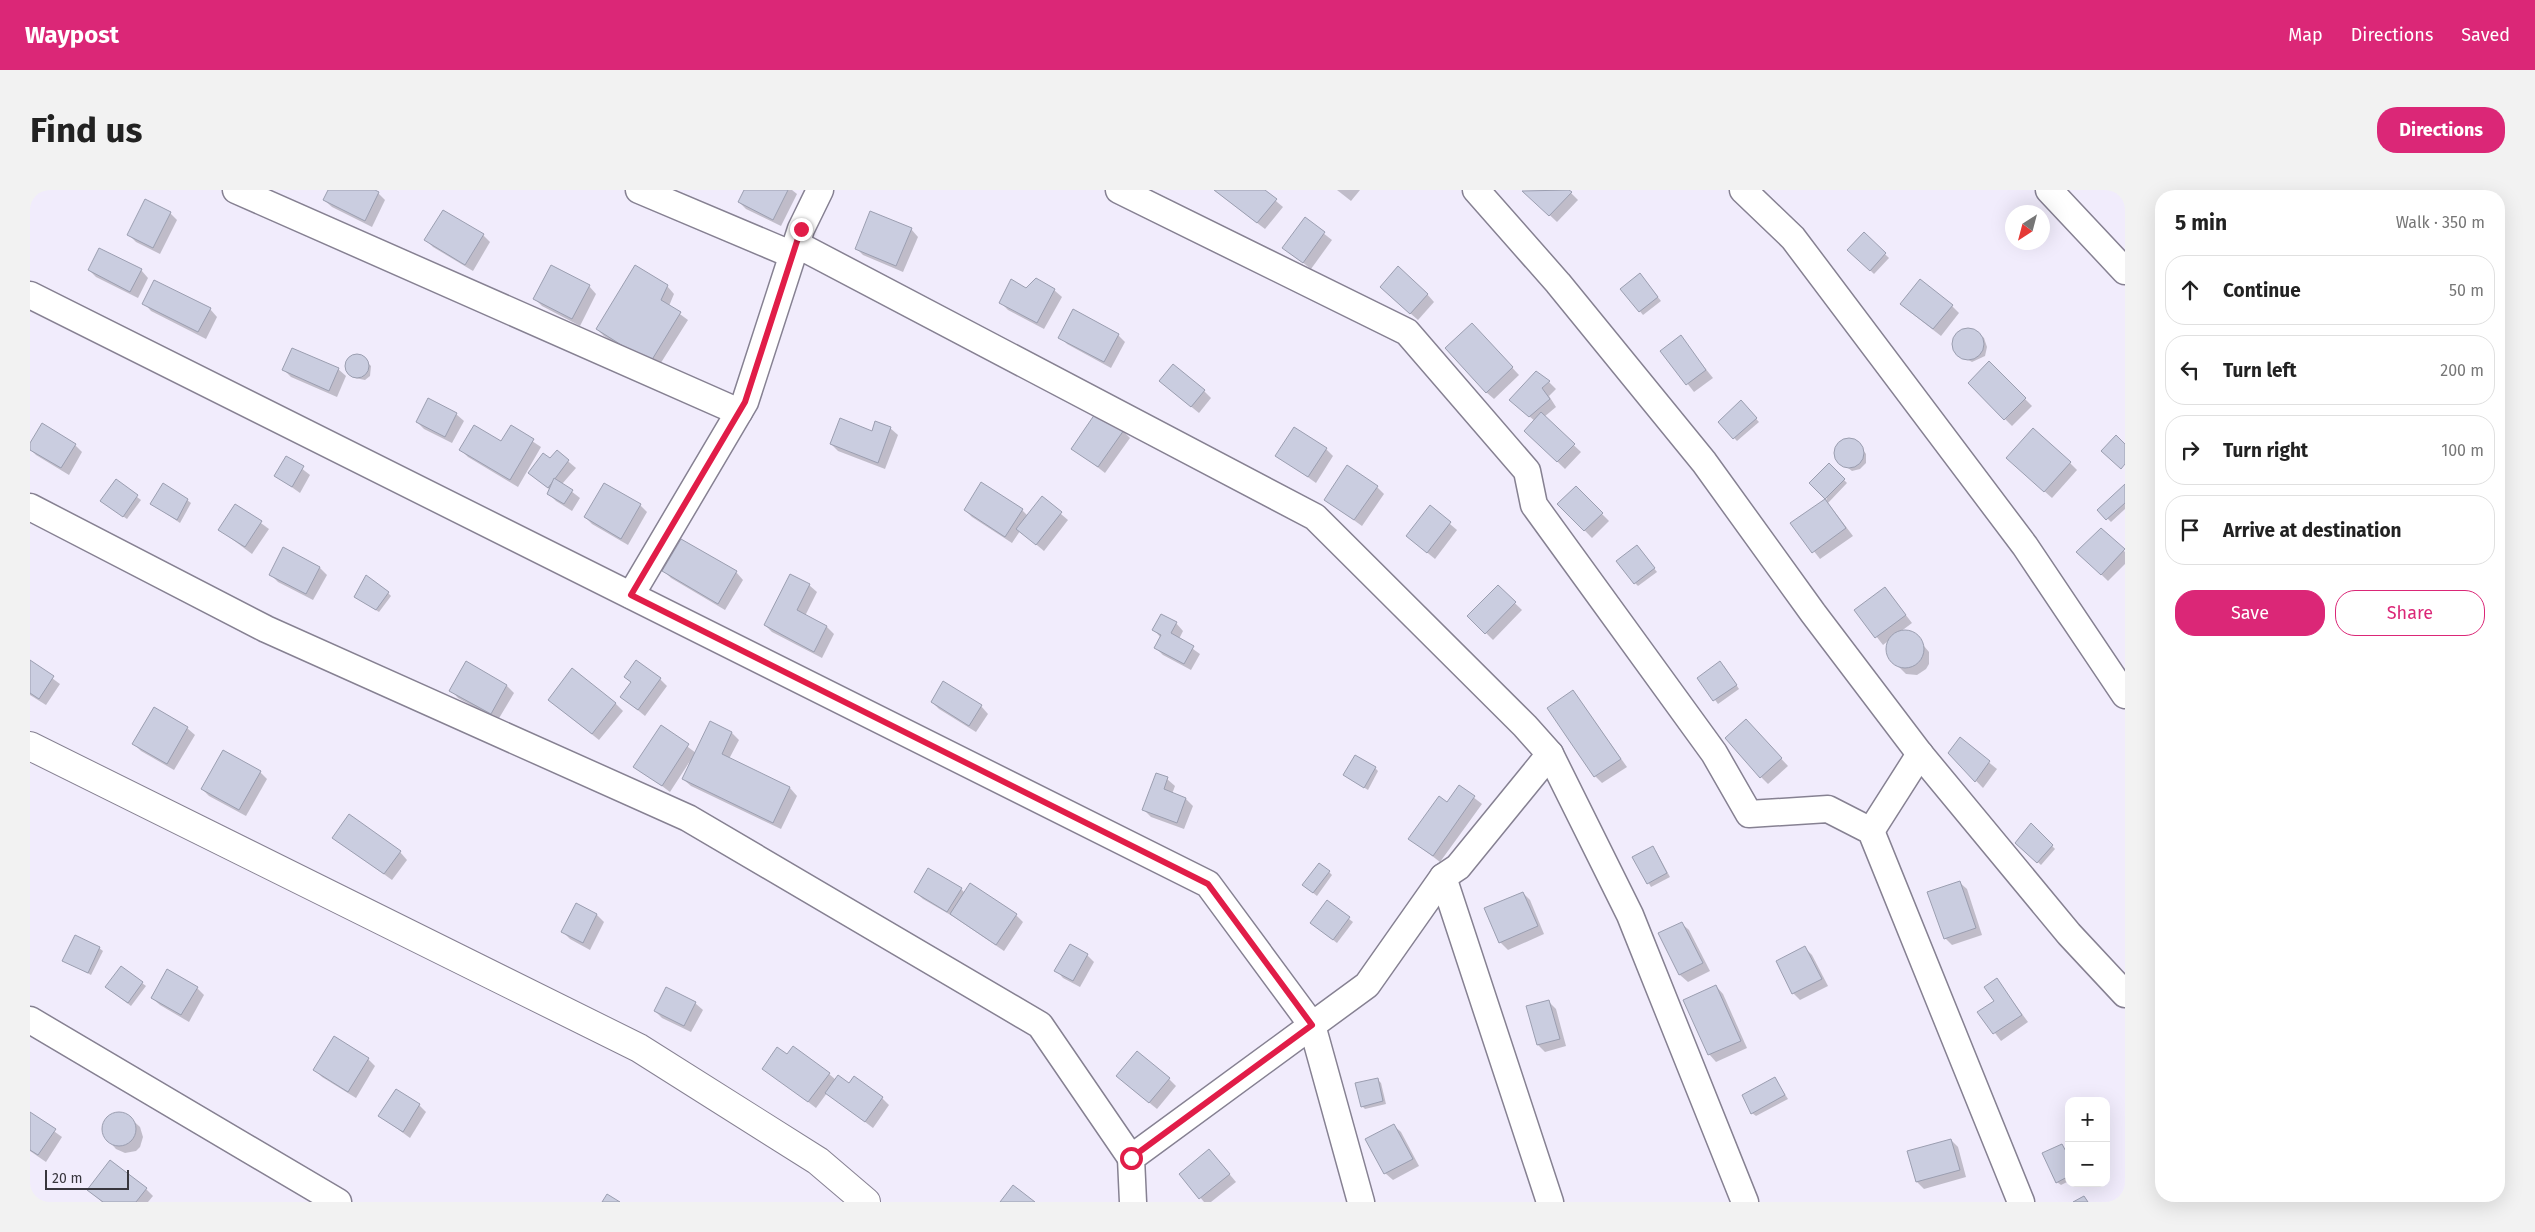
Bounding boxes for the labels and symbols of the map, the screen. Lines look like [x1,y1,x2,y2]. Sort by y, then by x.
north arrow [2005,205,2050,250]
route end [790,218,813,241]
route start [1120,1147,1143,1170]
scale bar [45,1167,129,1190]

